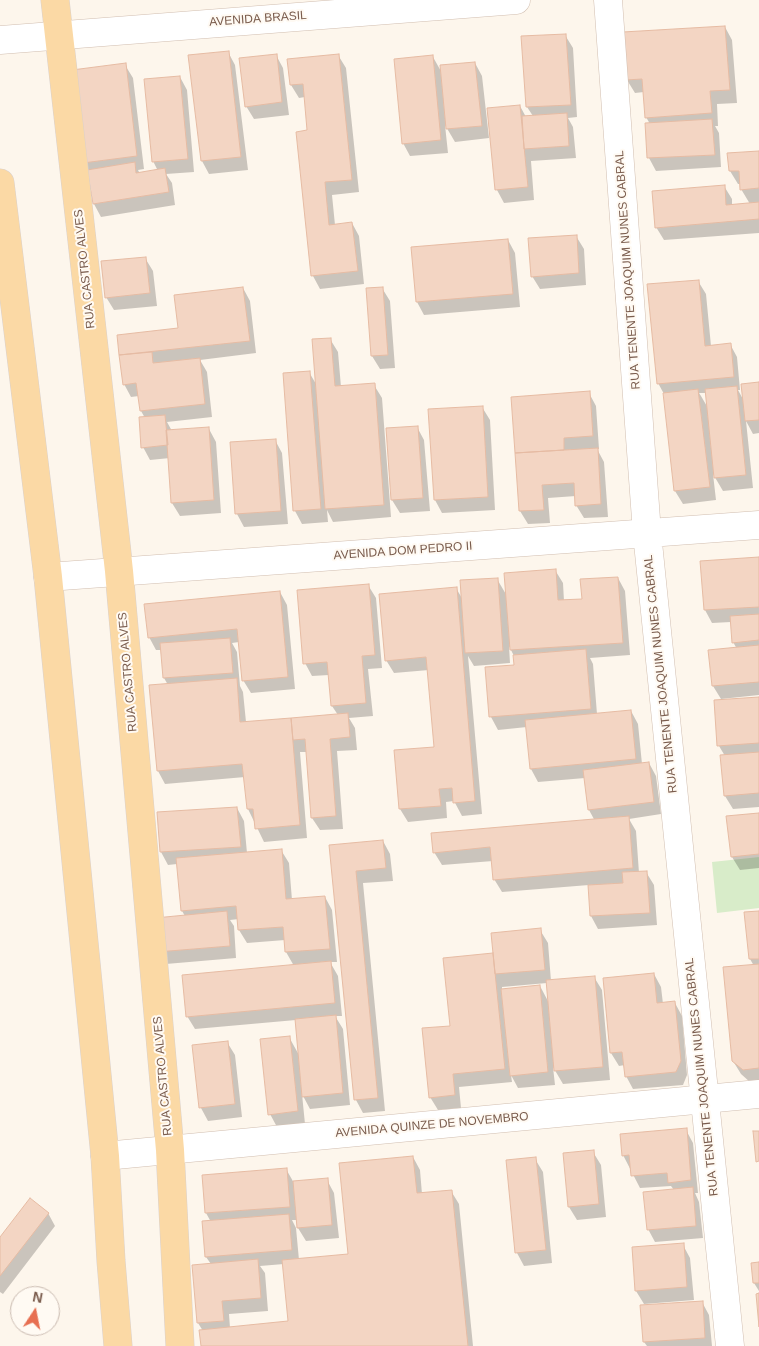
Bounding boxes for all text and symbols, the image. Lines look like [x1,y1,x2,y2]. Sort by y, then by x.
street label: AVENIDA BRASIL [209,8,307,30]
street label: RUA TENENTE JOAQUIM NUNES CABRAL [612,150,644,390]
street label: RUA CASTRO ALVES [72,209,98,329]
street label: AVENIDA DOM PEDRO II [333,539,473,563]
street label: RUA TENENTE JOAQUIM NUNES CABRAL [641,554,681,794]
street label: RUA CASTRO ALVES [116,612,140,732]
street label: RUA TENENTE JOAQUIM NUNES CABRAL [682,957,722,1197]
street label: RUA CASTRO ALVES [151,1016,175,1136]
street label: AVENIDA QUINZE DE NOVEMBRO [335,1109,529,1141]
north arrow [10,1286,60,1336]
text: N [31,1288,44,1306]

